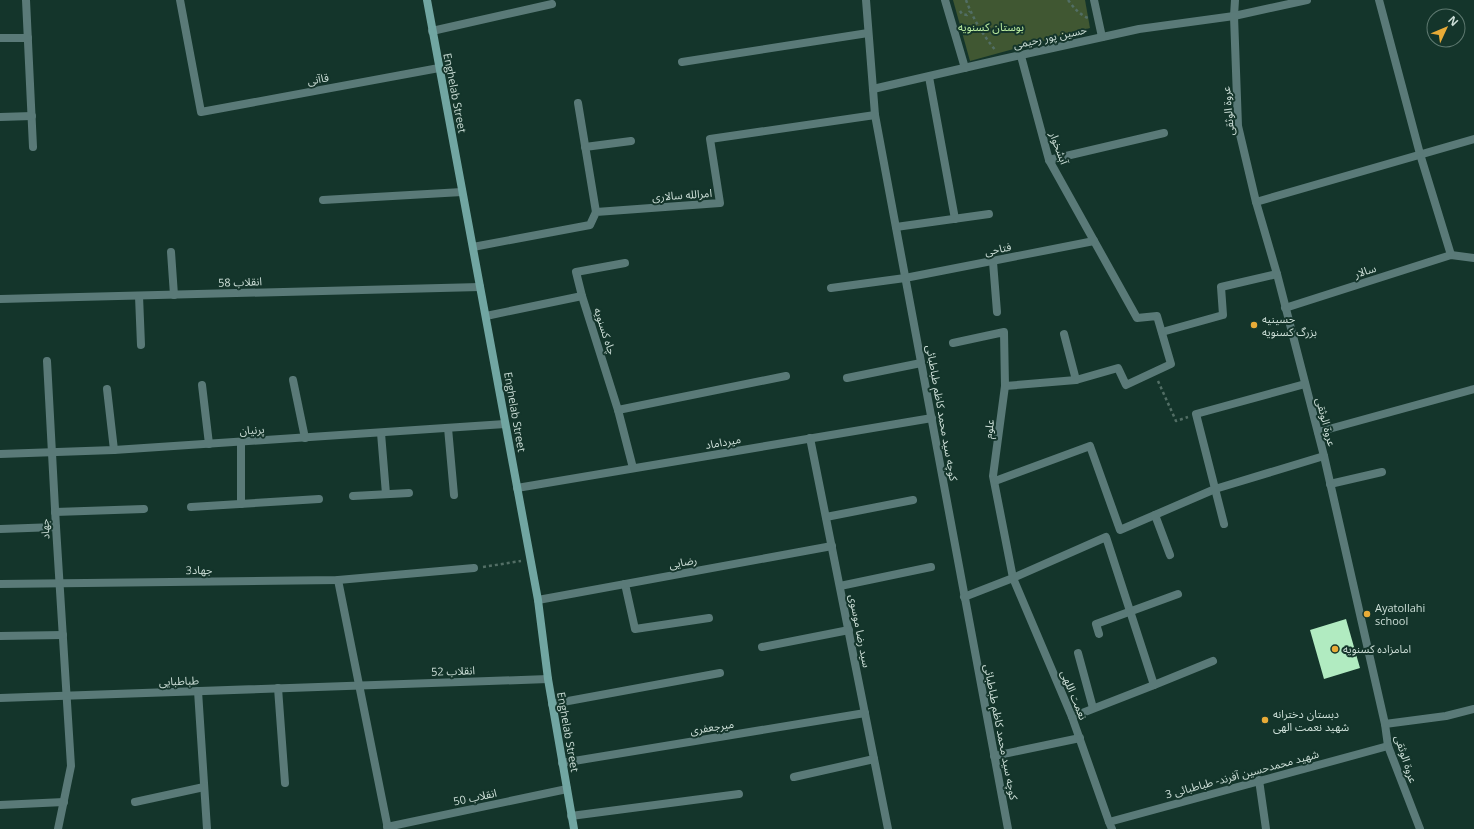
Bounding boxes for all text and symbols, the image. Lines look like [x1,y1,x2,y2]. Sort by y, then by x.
north arrow [1426,8,1466,48]
text: N [1445,12,1462,29]
park label: بوستان کسنویه [958,19,1024,34]
street label: حسین پور رحیمی [1012,21,1089,53]
street label: Enghelab Street [440,52,471,134]
street label: قاآنی [306,69,330,88]
street label: عروة الوثقی [1218,85,1237,136]
street label: آبشخوار [1046,128,1073,167]
street label: امرالله سالاری [651,185,712,204]
street label: فتاحی [983,239,1013,258]
street label: سالار [1351,260,1378,281]
street label: انقلاب 58 [218,273,262,290]
street label: چاه کسنویه [590,305,620,357]
place label: حسینیه بزرگ کسنویه [1262,311,1317,339]
marker: حسینیه بزرگ کسنویه [1249,320,1259,330]
street label: کوچه سید محمد کاظم طباطبائی [921,344,962,483]
street label: Enghelab Street [501,371,530,453]
street label: عروة الوثقی [1313,396,1340,448]
street label: علوم [980,418,998,440]
street label: پرنیان [239,421,265,439]
street label: میرداماد [704,431,742,452]
street label: جهاد [36,518,53,540]
street label: رضایی [668,552,698,571]
street label: جهاد3 [185,562,213,577]
street label: سید رضا موسوی [846,593,875,669]
place label: Ayatollahi school [1375,600,1425,628]
marker: Ayatollahi school [1362,609,1372,619]
place label: امامزاده کسنویه [1343,641,1411,656]
marker: امامزاده کسنویه [1330,644,1340,654]
street label: انقلاب 52 [431,662,475,679]
street label: کوچه سید محمد کاظم طباطبائی [979,663,1022,802]
street label: نعمت اللهی [1058,668,1091,722]
street label: طباطبایی [159,672,199,689]
street label: Enghelab Street [554,691,583,773]
place label: دبستان دخترانه شهید نعمت الهی [1273,706,1349,734]
marker: دبستان دخترانه شهید نعمت الهی [1260,715,1270,725]
street label: میرجعفری [689,716,735,737]
street label: عروة الوثقی [1392,733,1421,785]
street label: شهید محمدحسین آفرند- طباطبائی 3 [1163,746,1321,801]
street label: انقلاب 50 [452,785,498,809]

